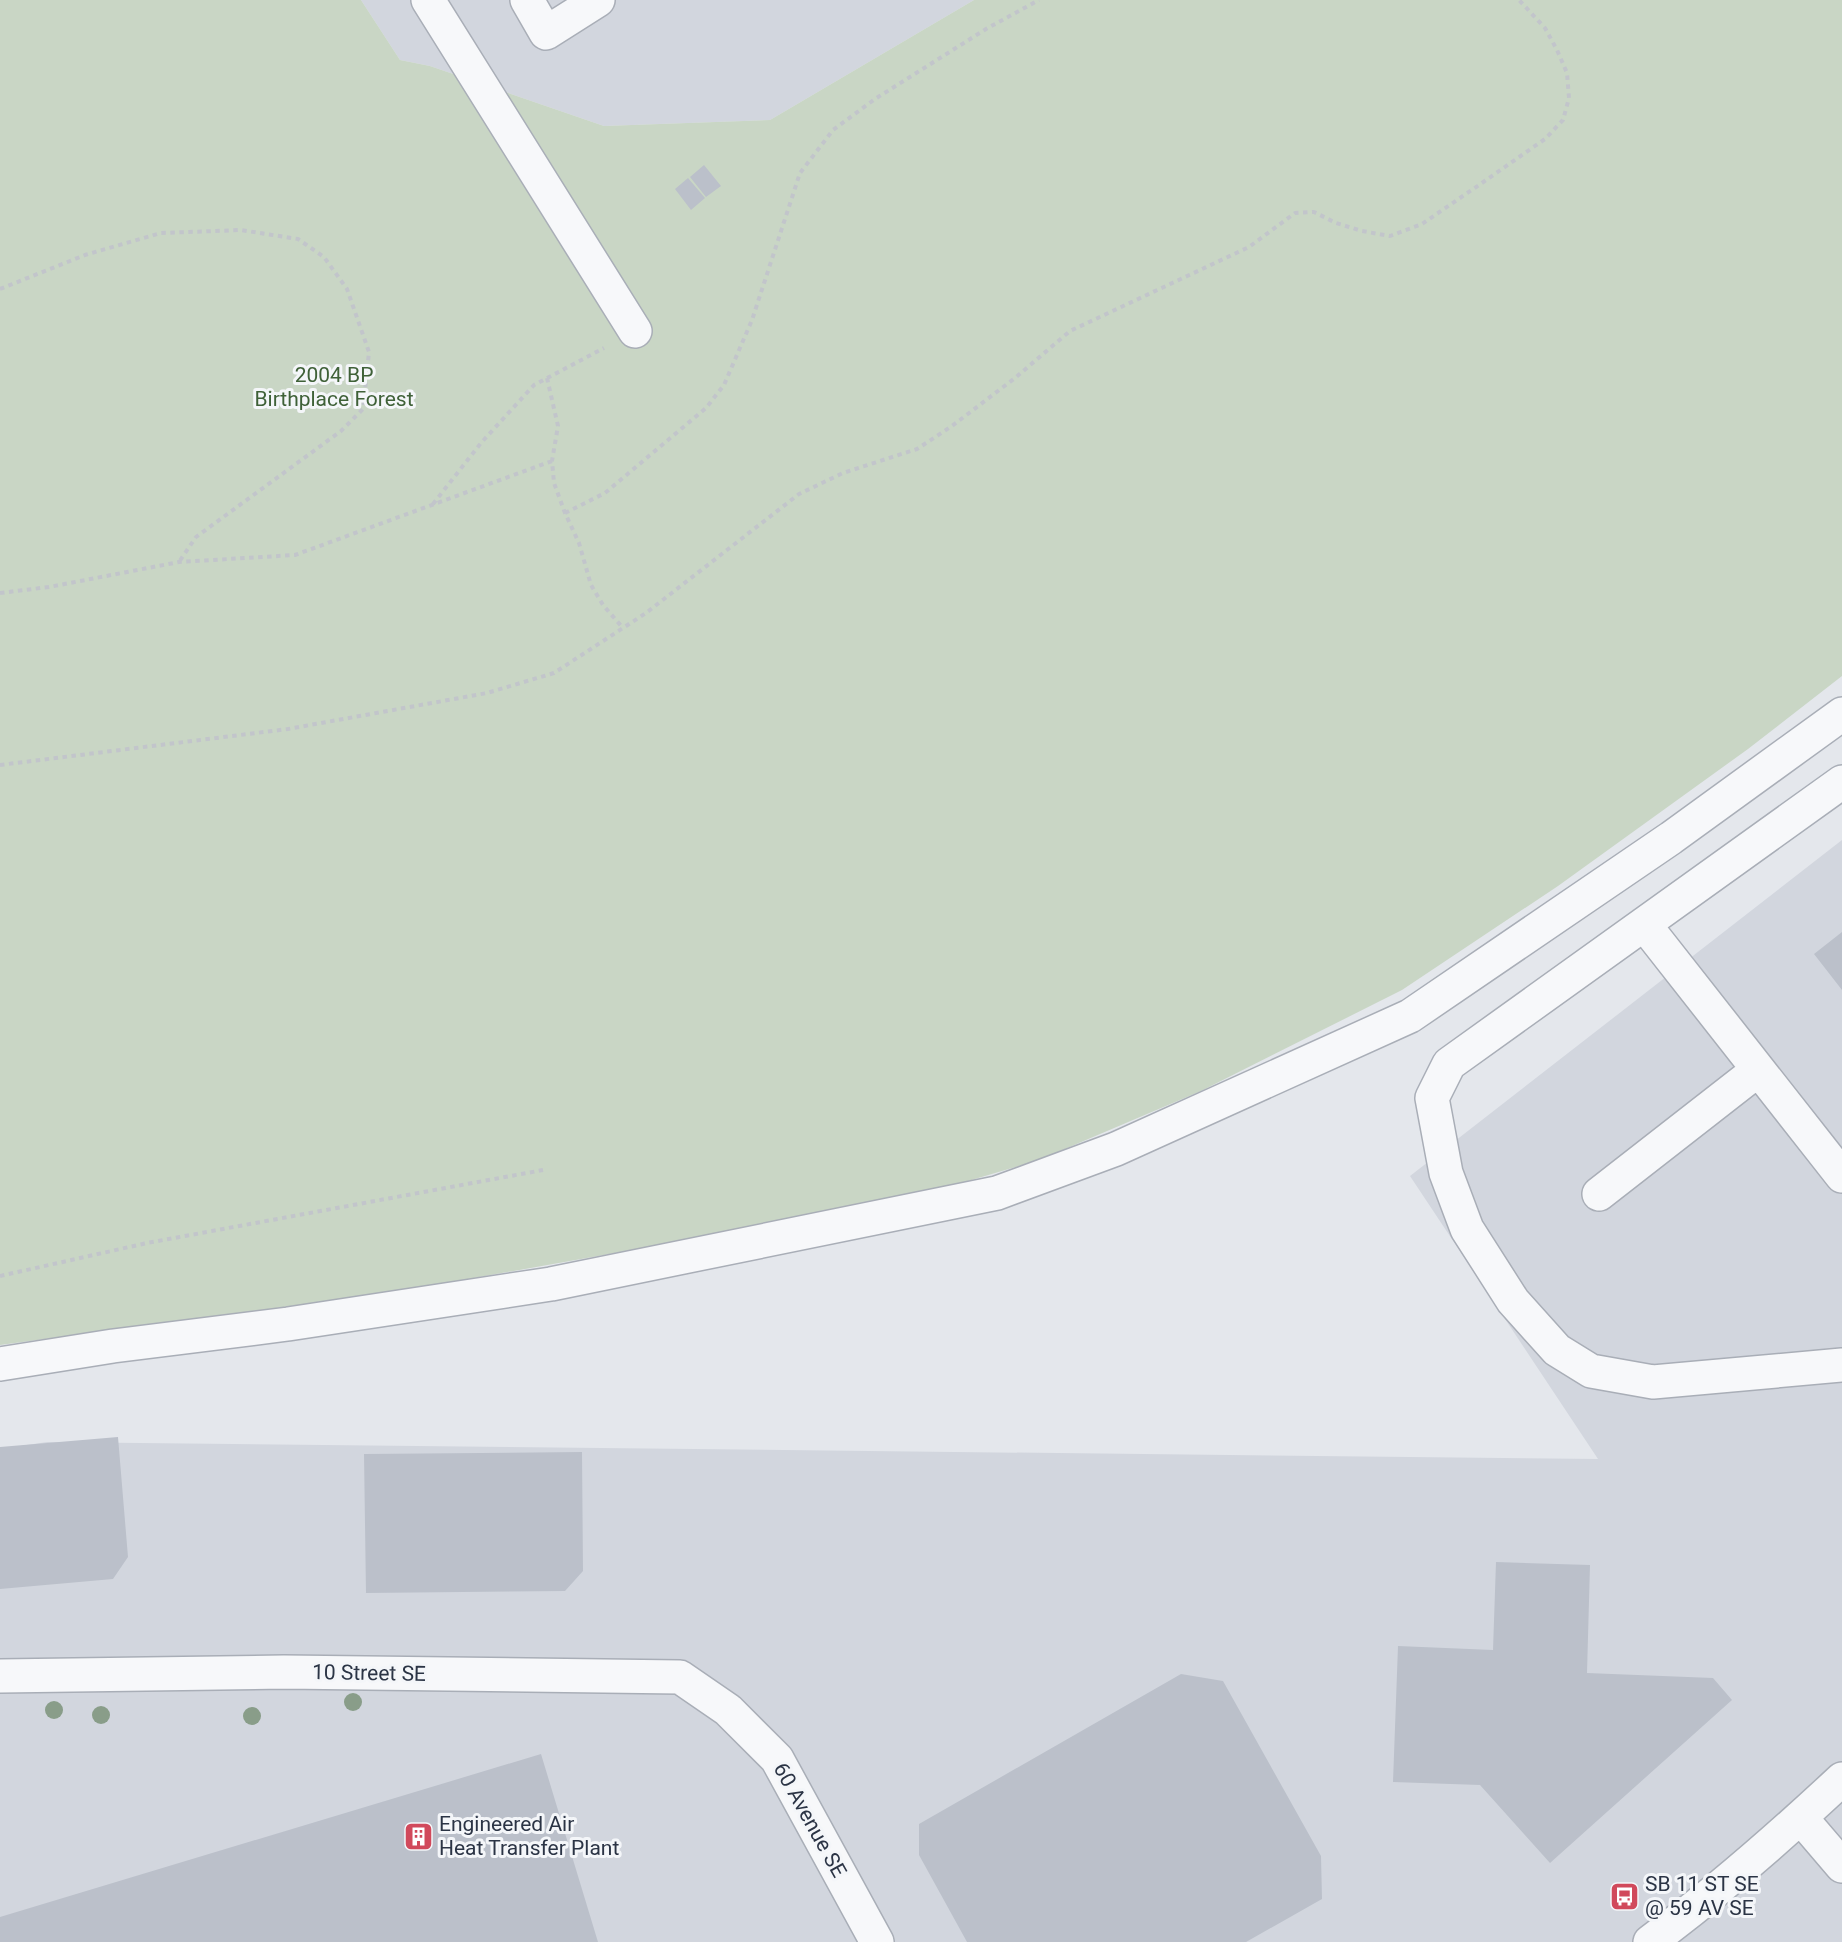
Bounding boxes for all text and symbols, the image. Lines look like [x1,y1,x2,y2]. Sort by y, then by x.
park label: 2004 BP Birthplace Forest [254,363,414,411]
street label: 10 Street SE [312,1660,426,1686]
street label: 60 Avenue SE [769,1759,851,1881]
place label: Engineered Air Heat Transfer Plant [439,1812,619,1860]
building icon: Engineered Air Heat Transfer Plant [402,1820,434,1852]
place label: SB 11 ST SE @ 59 AV SE [1645,1872,1759,1920]
bus stop icon: SB 11 ST SE @ 59 AV SE [1608,1880,1640,1912]

